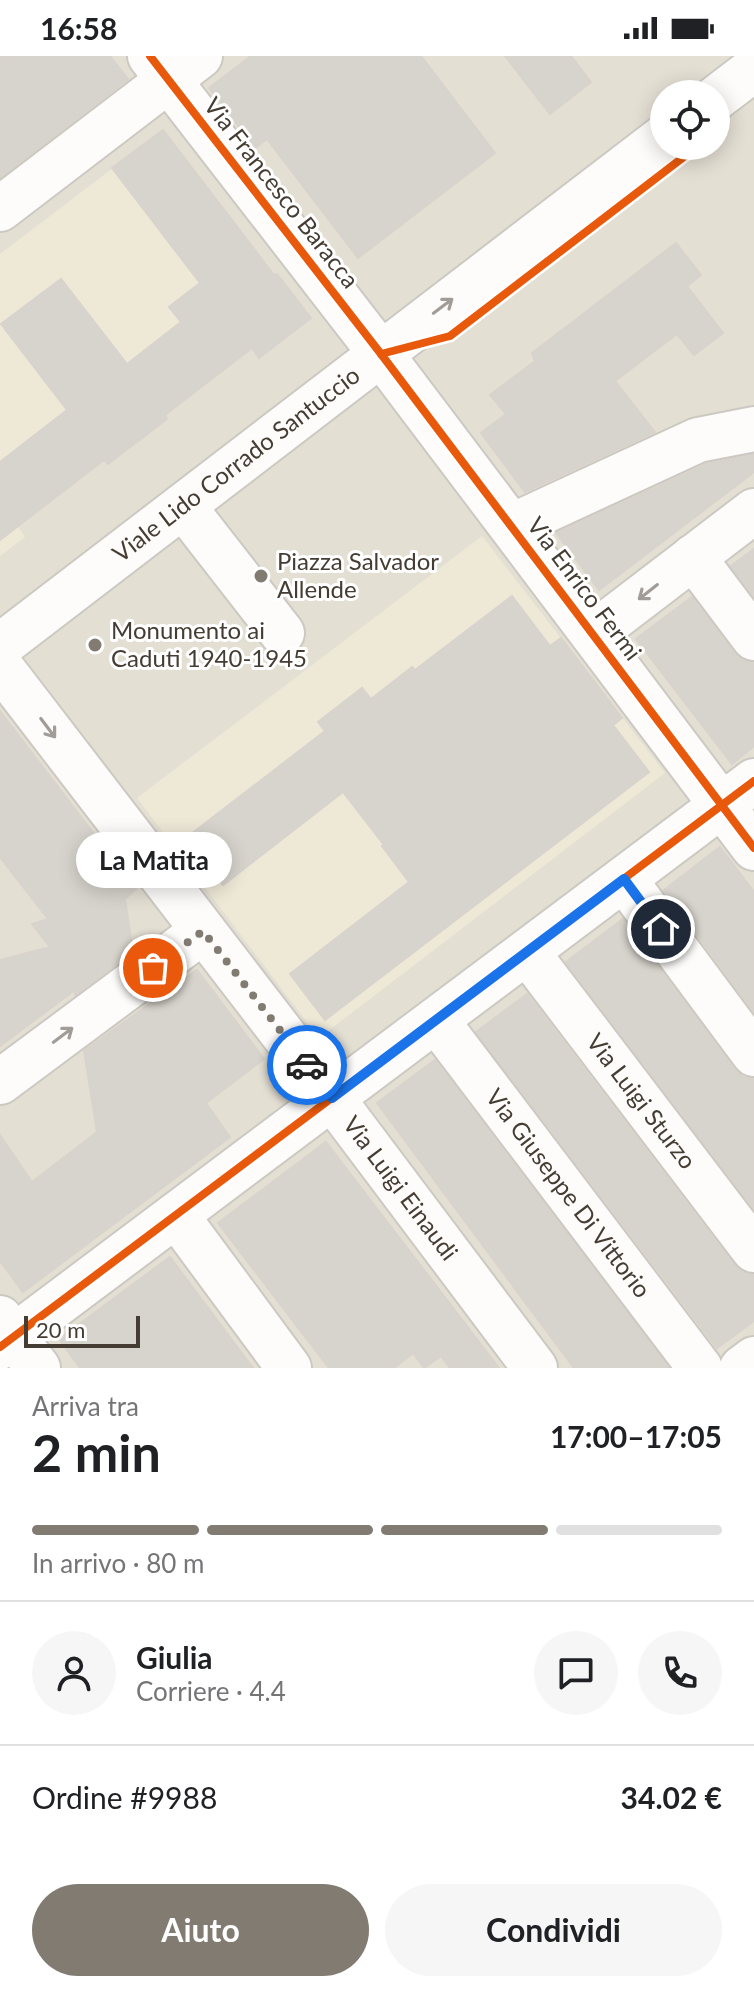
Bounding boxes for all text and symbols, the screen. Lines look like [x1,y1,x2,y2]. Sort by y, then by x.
text: 16:58 [40,10,117,46]
map controls [650,80,730,160]
button: locate [650,80,730,160]
street label: Via Francesco Baracca [199,91,366,293]
one-way arrow [432,298,453,315]
street label: Viale Lido Corrado Santuccio [106,360,365,567]
street label: Via Enrico Fermi [522,511,649,665]
place label: Piazza Salvador Allende [277,546,439,603]
marker: Piazza Salvador Allende [252,567,270,585]
one-way arrow [638,584,659,601]
place label: Monumento ai Caduti 1940-1945 [111,615,307,672]
marker: Monumento ai Caduti 1940-1945 [86,636,104,654]
one-way arrow [39,717,56,738]
callout: La Matita [75,832,231,888]
text: La Matita [99,844,209,876]
pin [627,895,695,963]
icon: home [639,907,683,951]
pin [119,934,187,1002]
icon: bag [131,946,175,990]
courier [267,1025,347,1105]
one-way arrow [51,1027,73,1043]
street label: Via Luigi Sturzo [581,1027,703,1174]
icon: car [285,1043,329,1087]
street label: Via Giuseppe Di Vittorio [480,1083,657,1303]
street label: Via Luigi Einaudi [338,1110,465,1265]
scale bar [24,1312,140,1348]
text: 20 m [36,1316,85,1343]
text: Arriva tra [32,1390,139,1422]
text: 17:00–17:05 [550,1418,722,1454]
text: 2 min [32,1421,161,1483]
text: In arrivo · 80 m [32,1547,204,1579]
button: person [32,1631,116,1715]
button: chat [534,1631,618,1715]
button: phone [638,1631,722,1715]
text: Giulia [136,1639,213,1675]
text: Corriere · 4.4 [136,1675,286,1707]
text: Ordine #9988 [32,1779,217,1815]
text: 34.02 € [621,1779,722,1815]
button: Aiuto [32,1884,369,1976]
button: Condividi [385,1884,722,1976]

